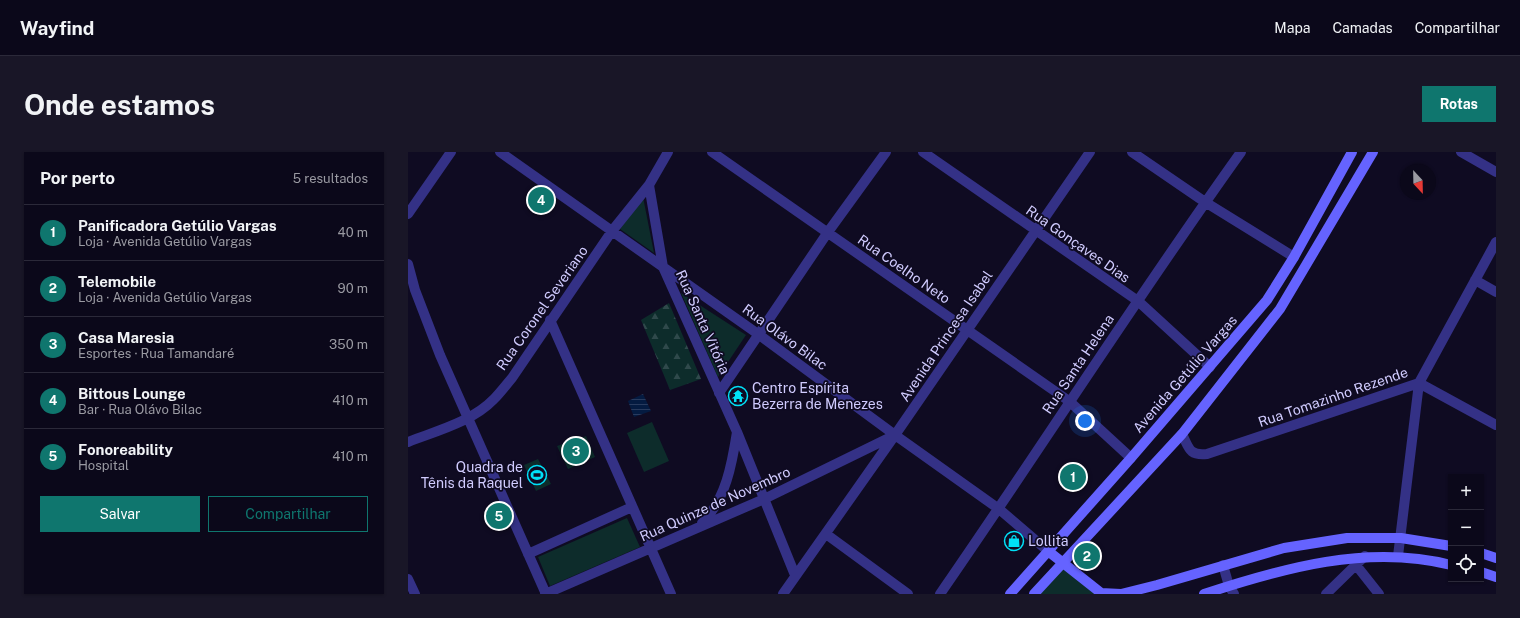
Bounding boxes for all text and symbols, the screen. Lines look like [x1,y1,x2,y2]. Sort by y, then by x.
text: Wayfind [20,17,94,39]
text: Mapa [1274,20,1310,36]
text: Camadas [1332,20,1393,36]
text: Compartilhar [1415,20,1500,36]
button: Rotas [1422,86,1496,122]
text: Onde estamos [24,88,215,121]
north arrow [1400,164,1436,200]
text: Por perto [40,168,115,188]
text: 5 resultados [293,171,368,186]
pin: 4 [528,185,554,215]
street label: Rua Gonçaves Dias [1023,202,1133,286]
text: Panificadora Getúlio Vargas [78,217,277,234]
text: 1 [50,225,56,240]
text: 40 m [337,225,368,240]
street label: Rua Coelho Neto [855,231,953,307]
text: Loja · Avenida Getúlio Vargas [78,234,252,249]
street label: Rua Coronel Severiano [493,243,591,373]
street label: Rua Santa Vitória [673,267,733,377]
street label: Avenida Princesa Isabel [896,268,996,404]
text: Telemobile [78,273,156,290]
text: 2 [49,281,57,296]
text: 90 m [338,281,368,296]
text: Loja · Avenida Getúlio Vargas [78,290,252,305]
street label: Rua Olávo Bilac [739,301,831,373]
street label: Rua Santa Helena [1039,311,1117,417]
street label: Avenida Getúlio Vargas [1130,312,1240,436]
text: Casa Maresia [78,329,174,346]
text: 3 [49,337,57,352]
text: 350 m [329,337,368,352]
text: Esportes · Rua Tamandaré [78,346,234,361]
street label: Rua Tomazinho Rezende [1256,364,1410,430]
place label: Centro Espírita Bezerra de Menezes [752,380,883,412]
text: Bittous Lounge [78,385,186,402]
temple icon: Centro Espírita Bezerra de Menezes [727,385,749,407]
text: 4 [49,393,57,408]
text: 410 m [332,393,368,408]
text: Bar · Rua Olávo Bilac [78,402,202,417]
your location [1075,411,1095,431]
pin: 3 [563,436,589,466]
text: Fonoreability [78,441,173,458]
text: 5 [49,449,57,464]
text: 410 m [332,449,368,464]
text: Hospital [78,458,129,473]
place label: Quadra de Tênis da Raquel [421,459,523,491]
pin: 1 [1060,462,1086,492]
street label: Rua Quinze de Novembro [637,463,793,544]
sports icon: Quadra de Tênis da Raquel [526,464,548,486]
map controls [1448,474,1484,582]
button: + [1448,474,1484,510]
button: Salvar [40,496,200,532]
button: Compartilhar [208,496,368,532]
pin: 5 [486,501,512,531]
button: − [1448,510,1484,546]
shop icon: Lollita [1003,530,1025,552]
place label: Lollita [1028,533,1069,549]
pin: 2 [1074,541,1100,571]
button: locate [1448,546,1484,582]

